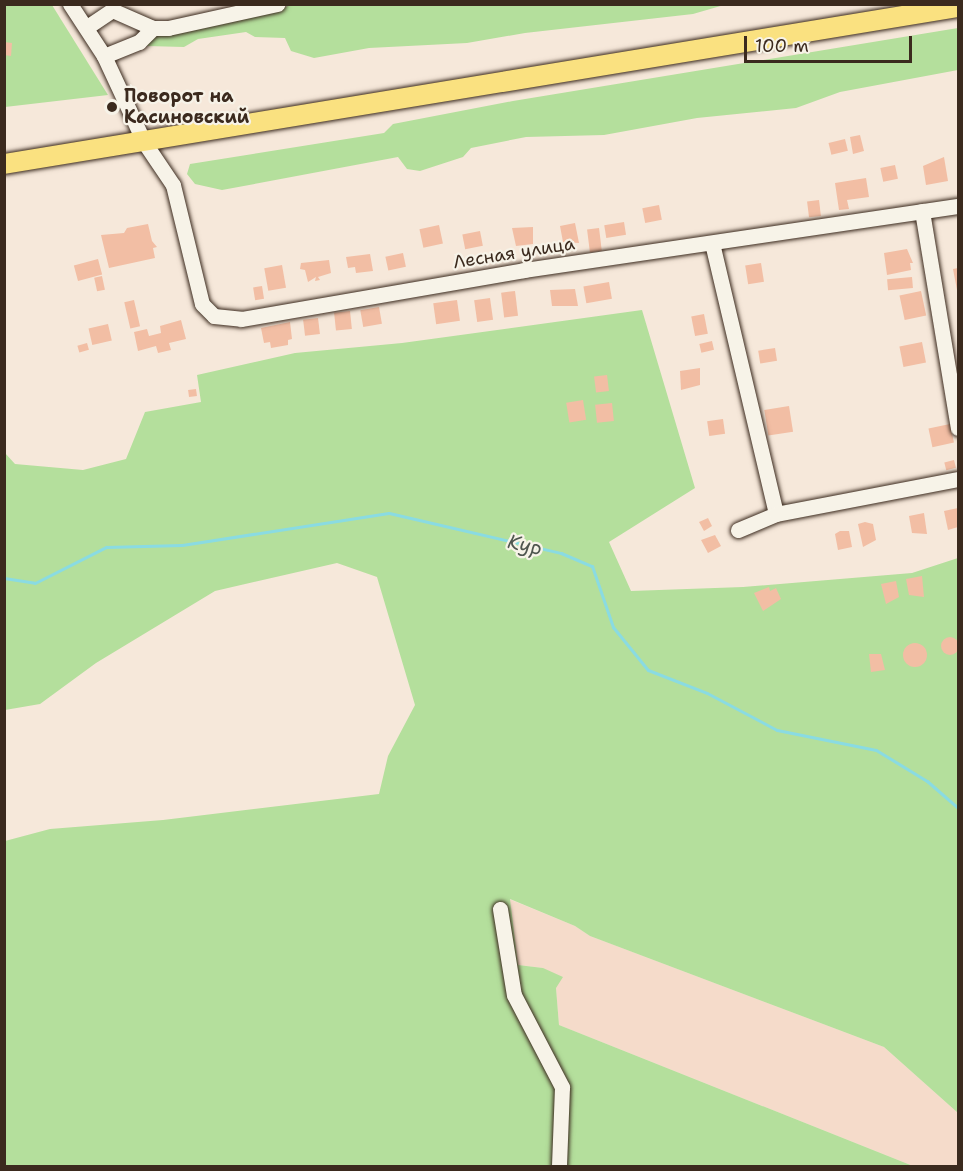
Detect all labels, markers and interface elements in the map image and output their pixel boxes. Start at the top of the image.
scale bar [747,24,915,62]
text: 100 m [755,34,809,58]
place label: Поворот на Касиновский [124,86,249,128]
marker: Поворот на Касиновский [105,100,119,114]
street label: Лесная улица [452,233,576,273]
water label: Кур [505,529,545,561]

